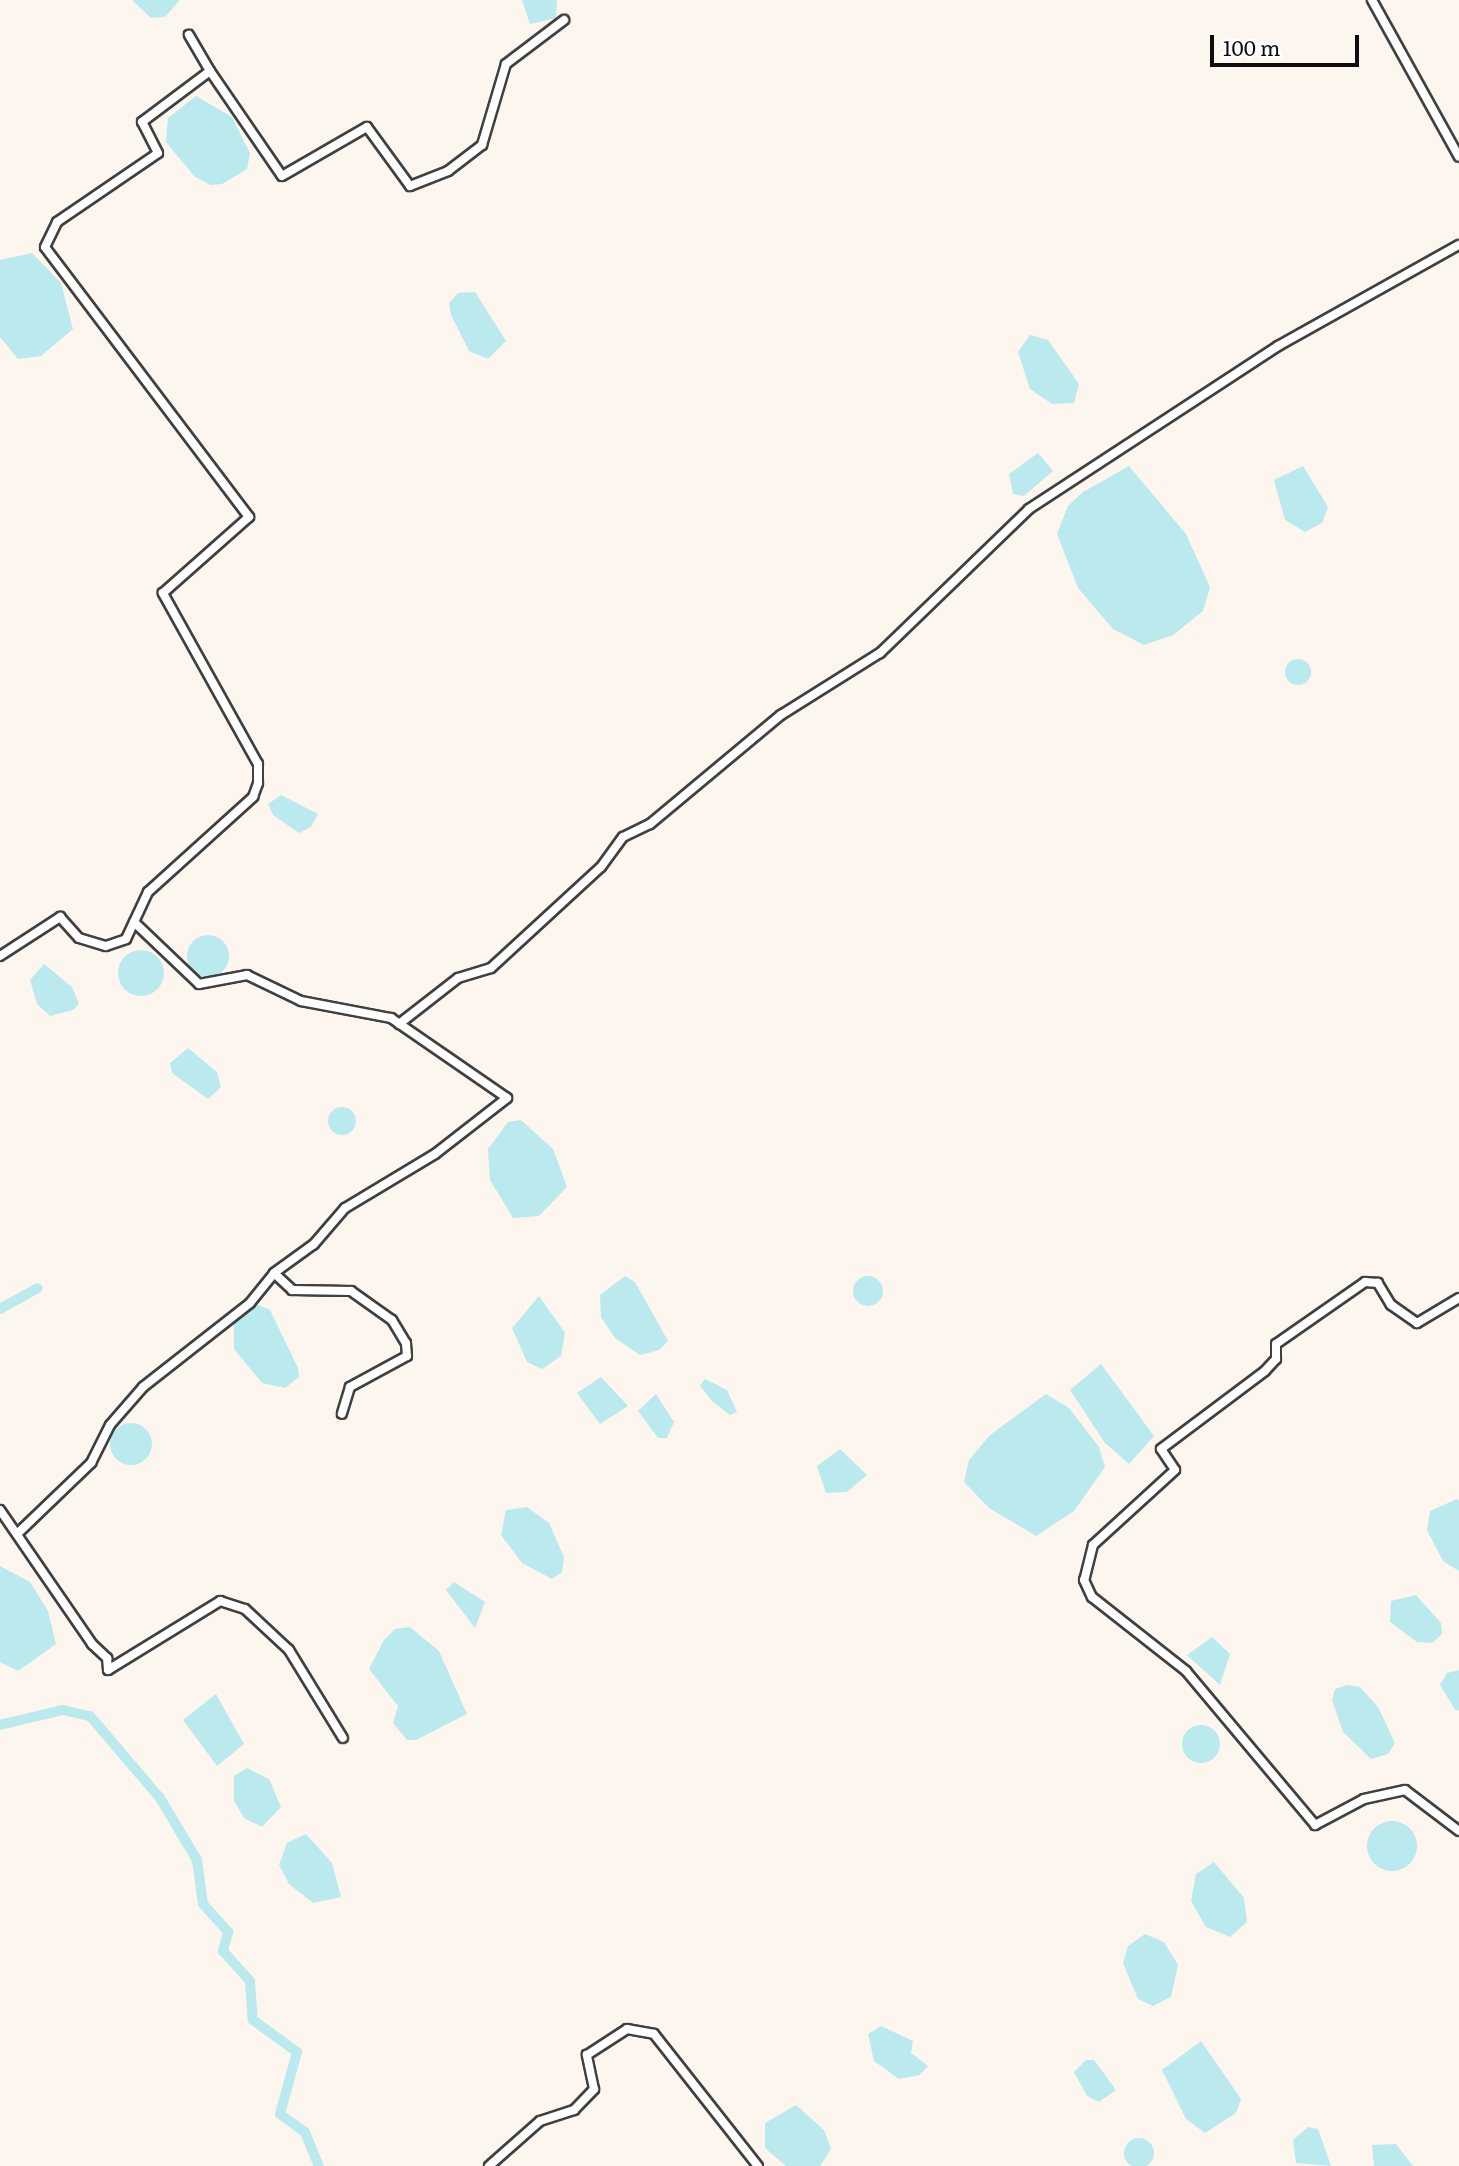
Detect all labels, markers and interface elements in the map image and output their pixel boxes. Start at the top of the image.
scale bar [1214,21,1363,65]
text: 100 m [1223,31,1280,62]

